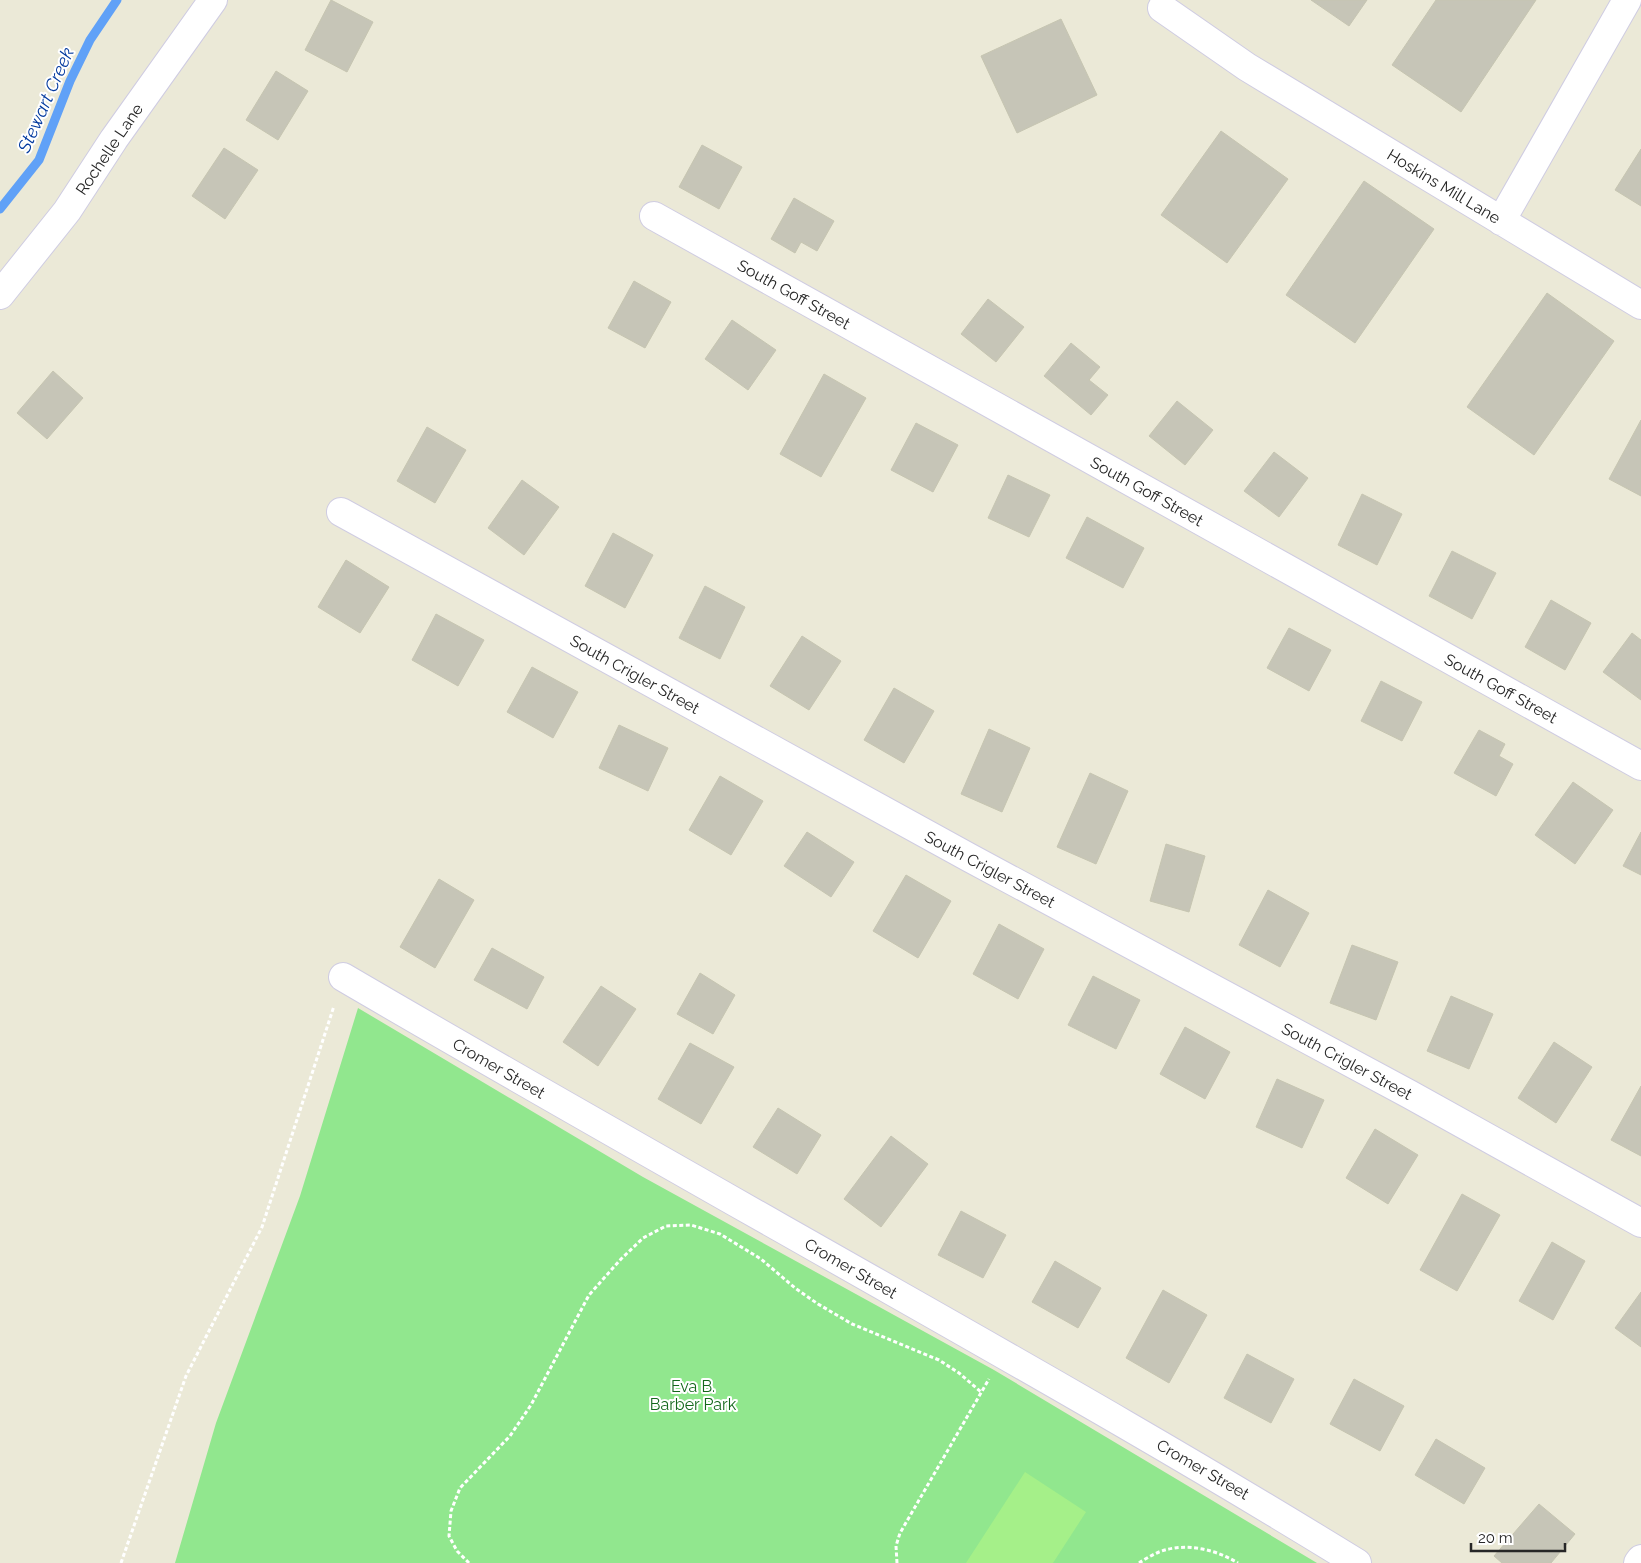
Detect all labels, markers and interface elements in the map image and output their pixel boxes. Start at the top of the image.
water label: Stewart Creek [13,44,78,156]
street label: Rochelle Lane [72,100,147,199]
street label: Hoskins Mill Lane [1384,145,1504,228]
street label: South Goff Street [734,256,854,334]
street label: South Goff Street [1087,453,1207,531]
street label: South Crigler Street [567,631,703,718]
street label: South Goff Street [1441,650,1561,728]
street label: South Crigler Street [921,827,1059,912]
street label: South Crigler Street [1278,1019,1416,1104]
street label: Cromer Street [449,1034,549,1103]
street label: Cromer Street [801,1234,901,1303]
park label: Eva B. Barber Park [650,1377,737,1414]
street label: Cromer Street [1153,1435,1253,1504]
scale bar [1471,1520,1565,1552]
text: 20 m [1478,1529,1513,1547]

